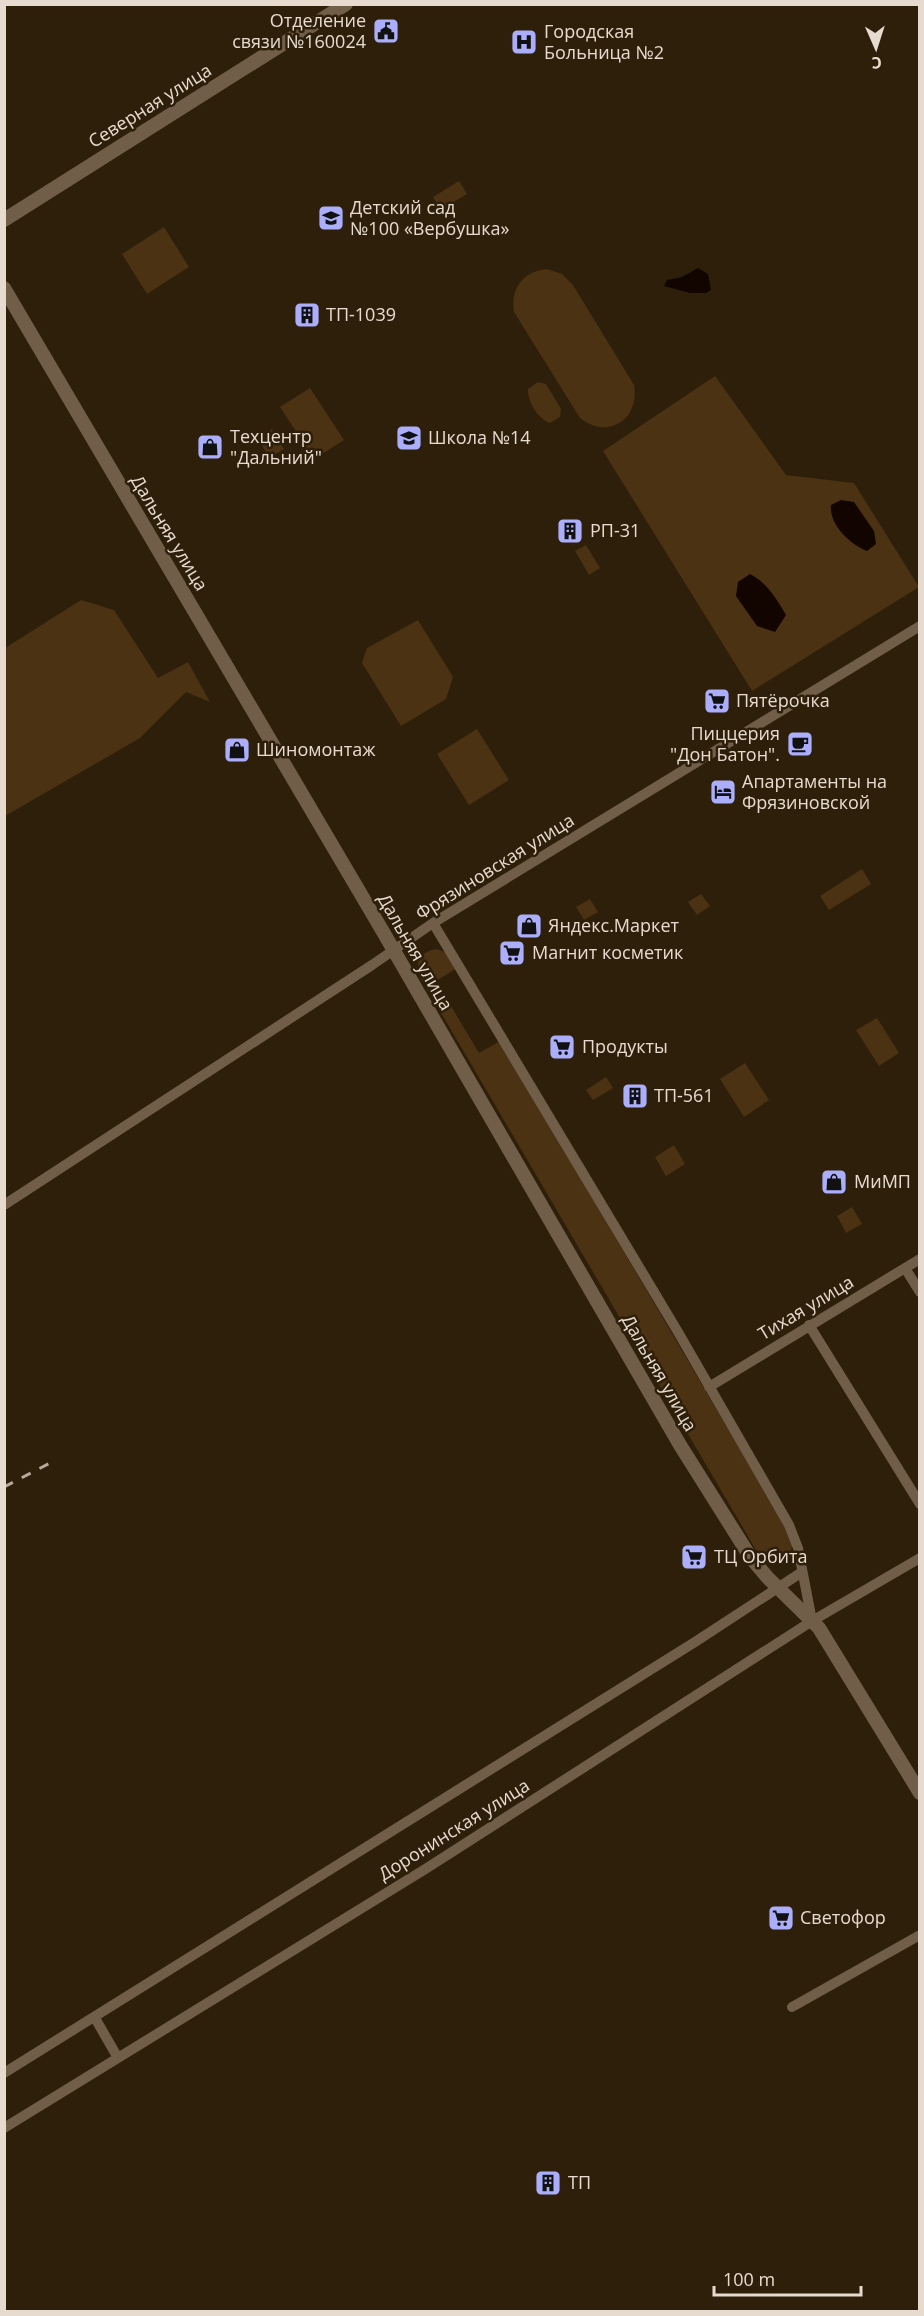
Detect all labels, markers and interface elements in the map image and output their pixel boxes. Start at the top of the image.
place label: Отделение связи №160024 [232,8,366,53]
public building icon: Отделение связи №160024 [371,16,401,46]
north arrow [846,18,906,78]
place label: Городская Больница №2 [544,19,664,64]
hospital icon: Городская Больница №2 [509,27,539,57]
text: С [871,52,882,74]
street label: Северная улица [83,58,216,153]
place label: Детский сад №100 «Вербушка» [350,195,510,240]
school or university icon: Детский сад №100 «Вербушка» [316,203,346,233]
building icon: ТП-1039 [292,300,322,330]
place label: ТП-1039 [326,302,396,326]
school or university icon: Школа №14 [394,423,424,453]
place label: Техцентр "Дальний" [230,424,322,469]
place label: Школа №14 [428,425,531,449]
shop icon: Техцентр "Дальний" [195,432,225,462]
street label: Дальняя улица [126,470,214,595]
building icon: РП-31 [555,516,585,546]
place label: РП-31 [590,518,640,542]
supermarket icon: Пятёрочка [702,686,732,716]
place label: Пятёрочка [736,688,830,712]
place label: Пиццерия "Дон Батон". [670,721,780,766]
cafe icon: Пиццерия "Дон Батон". [785,729,815,759]
shop icon: Шиномонтаж [222,735,252,765]
place label: Шиномонтаж [256,737,376,761]
place label: Апартаменты на Фрязиновской [742,769,887,814]
hotel icon: Апартаменты на Фрязиновской [708,777,738,807]
street label: Фрязиновская улица [411,808,578,925]
street label: Дальняя улица [373,889,459,1014]
shop icon: Яндекс.Маркет [514,911,544,941]
place label: Яндекс.Маркет [548,913,679,937]
supermarket icon: Магнит косметик [497,938,527,968]
place label: Магнит косметик [532,940,684,964]
supermarket icon: Продукты [547,1032,577,1062]
place label: Продукты [582,1034,668,1058]
building icon: ТП-561 [620,1081,650,1111]
place label: ТП-561 [654,1083,714,1107]
shop icon: МиМП [819,1167,849,1197]
place label: МиМП [854,1169,911,1193]
street label: Тихая улица [753,1269,858,1345]
street label: Дальняя улица [617,1310,703,1435]
supermarket icon: ТЦ Орбита [679,1542,709,1572]
place label: ТЦ Орбита [714,1544,808,1568]
street label: Доронинская улица [373,1773,534,1885]
supermarket icon: Светофор [766,1903,796,1933]
place label: Светофор [800,1905,886,1929]
building icon: ТП [533,2168,563,2198]
place label: ТП [568,2170,591,2194]
scale bar [714,2259,861,2297]
text: 100 m [723,2267,775,2291]

